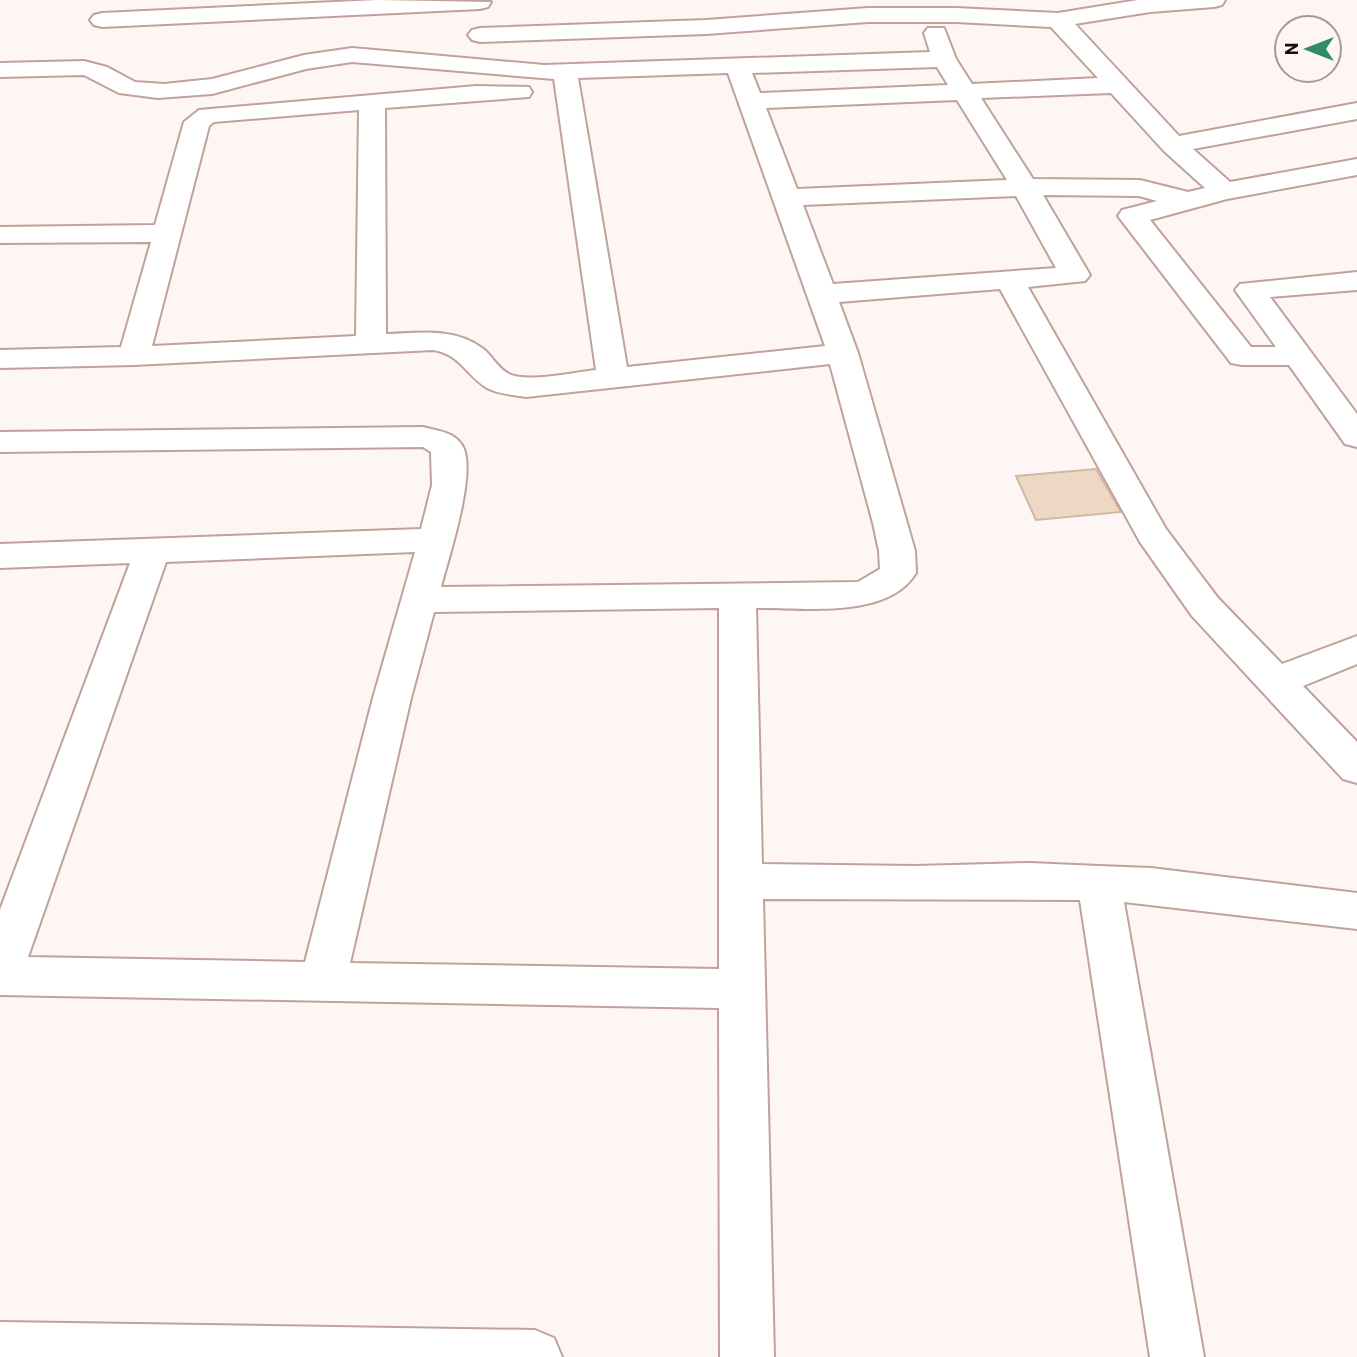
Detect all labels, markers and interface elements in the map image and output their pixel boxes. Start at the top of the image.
north arrow [1273,14,1343,84]
text: N [1279,43,1302,55]

